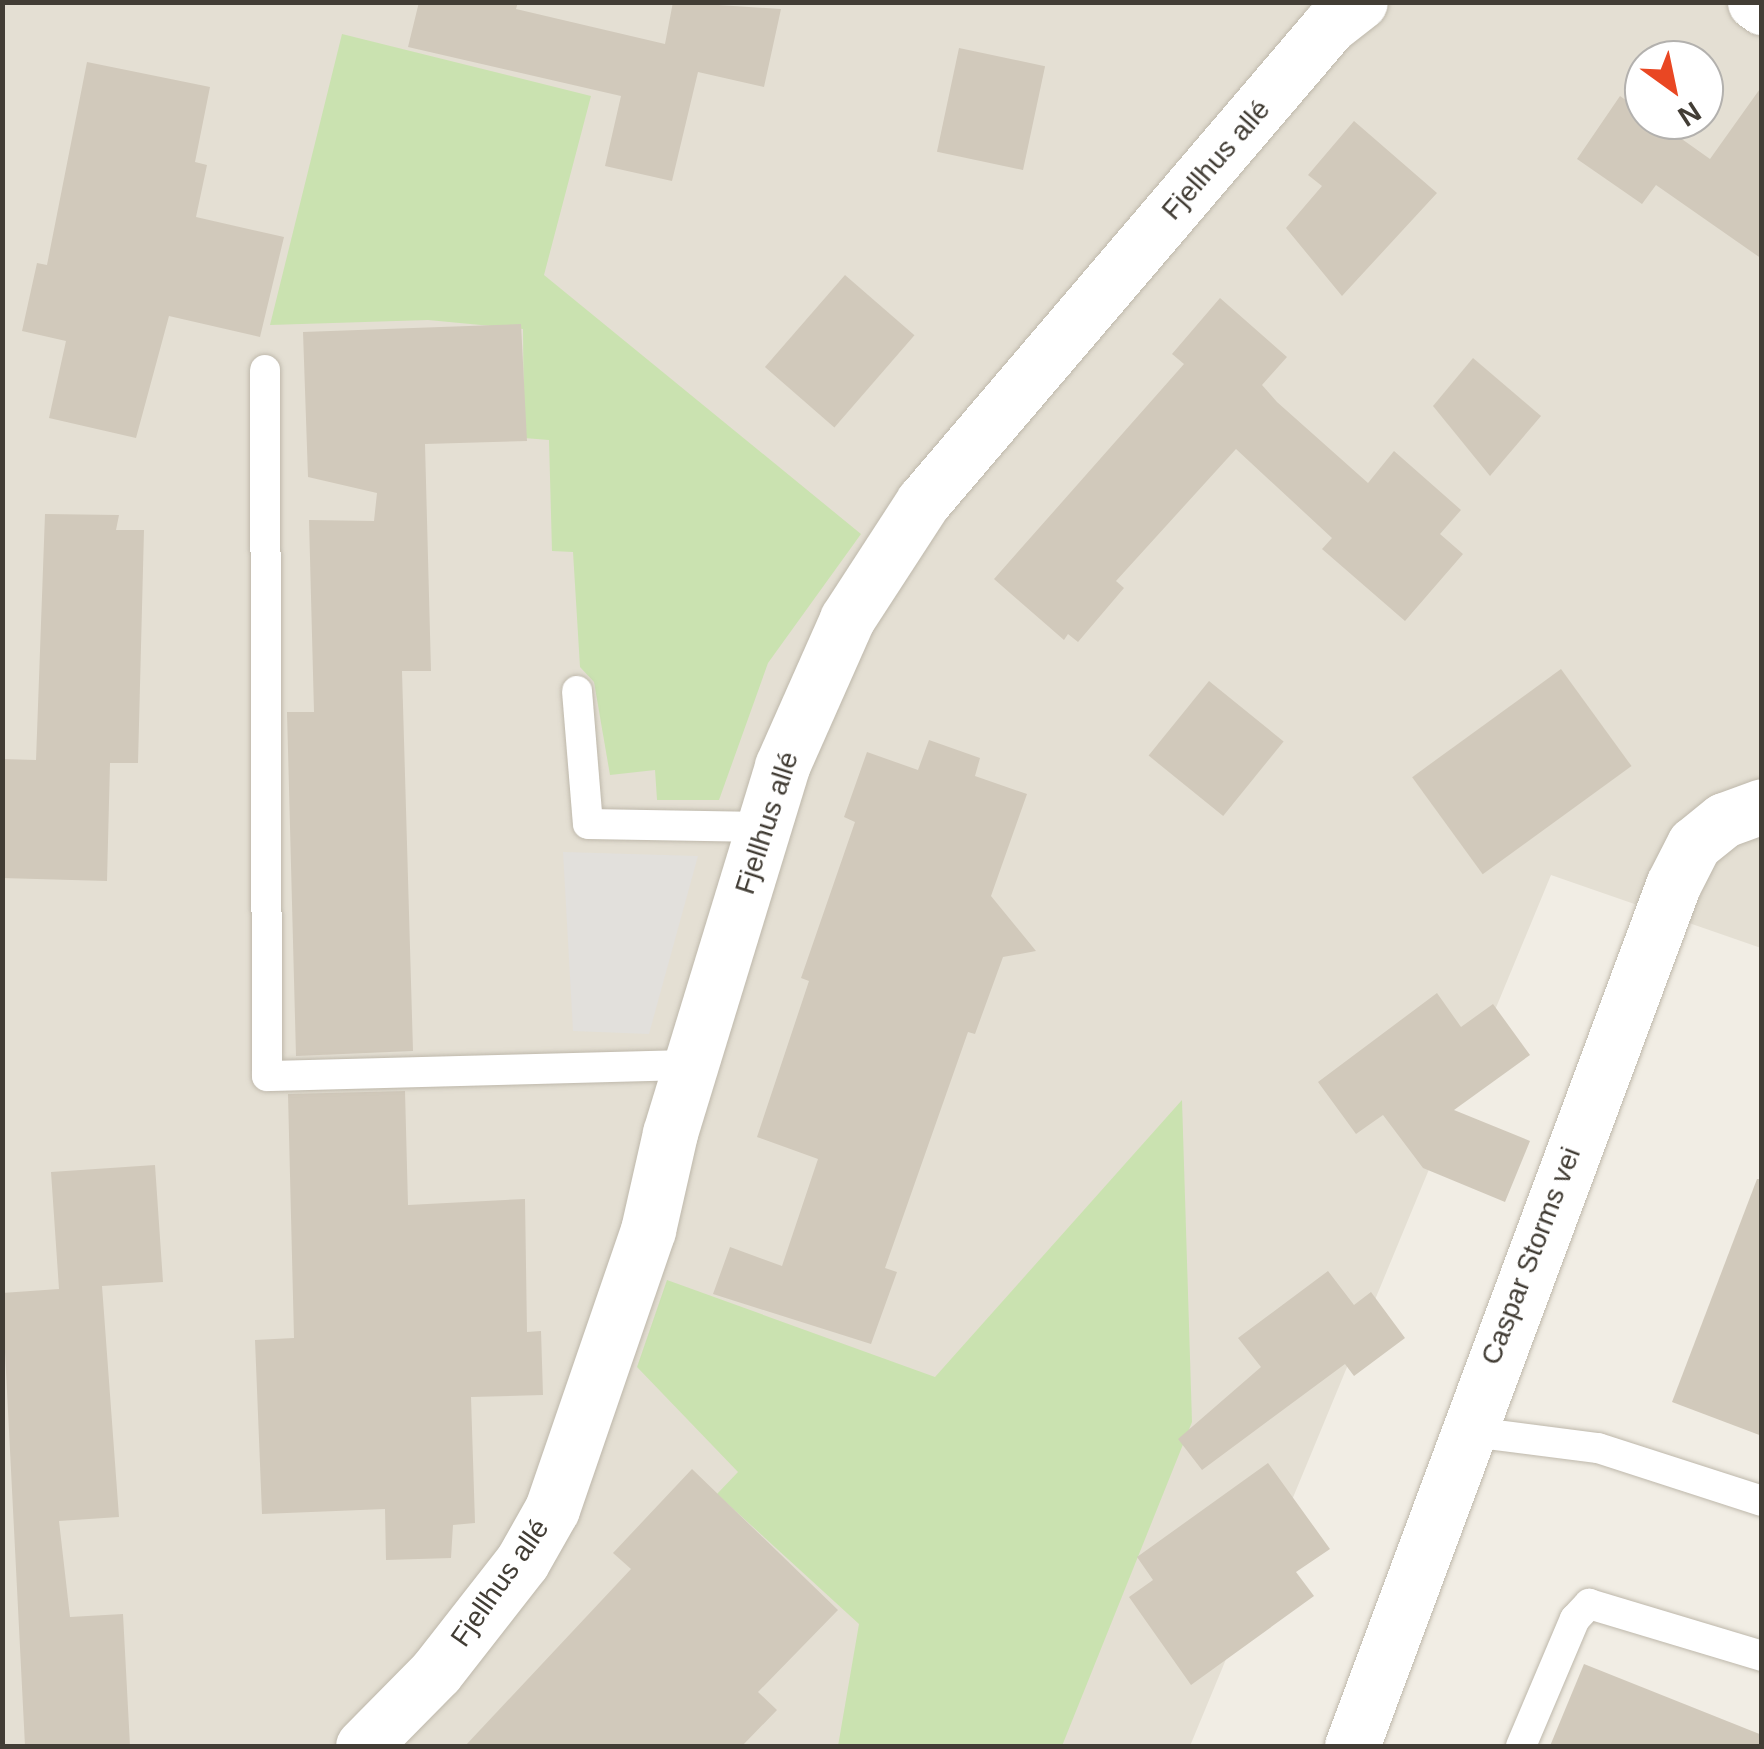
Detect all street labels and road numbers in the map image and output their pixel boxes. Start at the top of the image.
street label: Fjellhus allé [1155,93,1277,227]
street label: Fjellhus allé [728,748,806,898]
street label: Caspar Storms vei [1474,1142,1588,1370]
street label: Fjellhus allé [444,1513,556,1653]

